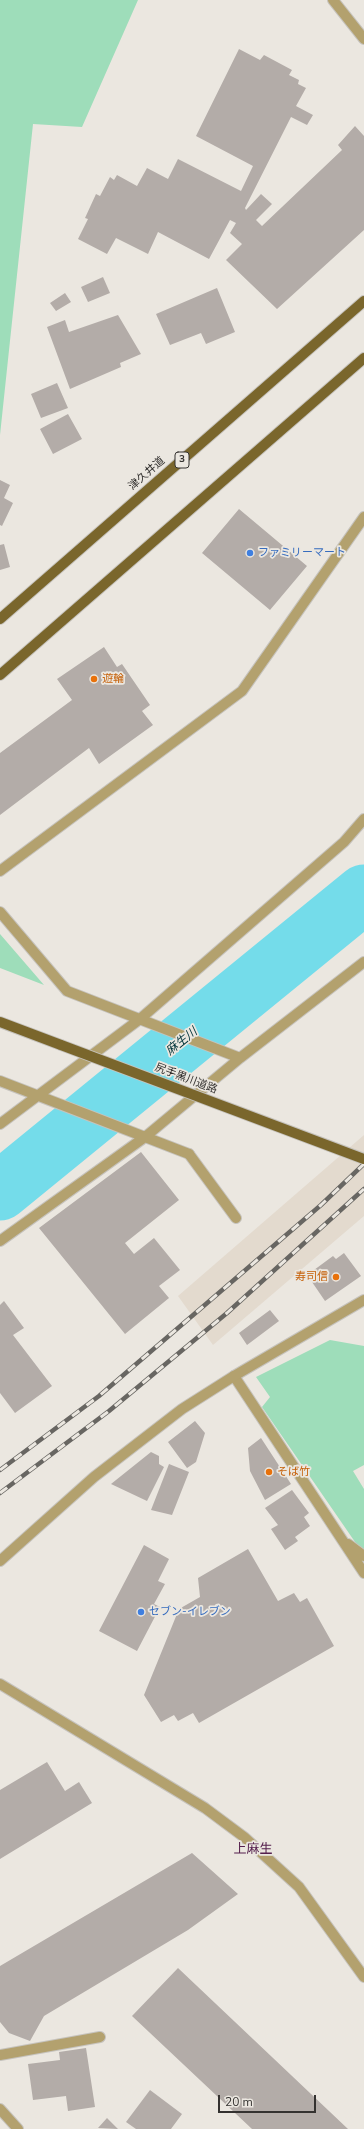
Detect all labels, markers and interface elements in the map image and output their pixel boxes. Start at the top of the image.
road number: 3 [175,452,189,468]
street label: 津久井道 [126,455,168,493]
place label: ファミリーマート [258,546,346,560]
marker: ファミリーマート [245,548,255,558]
place label: 遊輪 [102,672,124,686]
marker: 遊輪 [89,674,99,684]
water label: 麻生川 [163,1025,201,1059]
street label: 尻手黒川道路 [153,1061,219,1097]
place label: 寿司信 [295,1270,328,1284]
marker: 寿司信 [331,1272,341,1282]
place label: そば竹 [277,1465,310,1479]
marker: そば竹 [264,1467,274,1477]
place label: セブン-イレブン [149,1605,231,1619]
marker: セブン-イレブン [136,1607,146,1617]
district label: 上麻生 [234,1842,272,1858]
scale bar [220,2087,318,2113]
text: 20 m [225,2094,253,2110]

